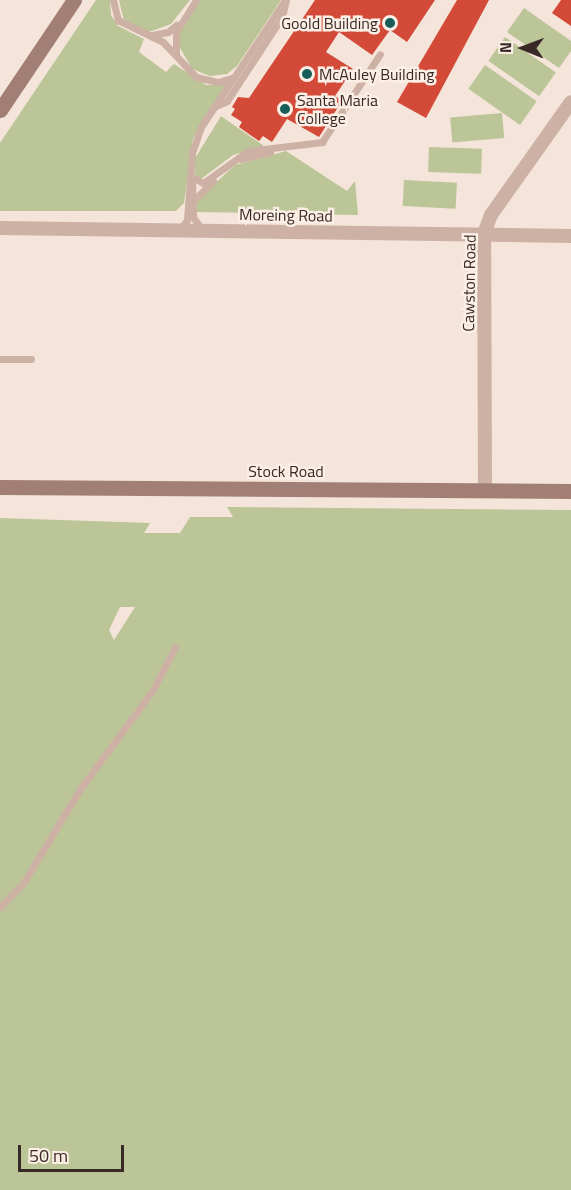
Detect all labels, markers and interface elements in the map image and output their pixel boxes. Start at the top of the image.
place label: Goold Building [281,13,378,33]
marker: Goold Building [383,16,397,30]
north arrow [493,18,553,78]
text: N [493,42,517,53]
place label: McAuley Building [319,64,435,84]
marker: McAuley Building [300,67,314,81]
place label: Santa Maria College [297,90,378,128]
marker: Santa Maria College [278,102,292,116]
street label: Moreing Road [239,205,333,225]
street label: Cawston Road [459,234,479,332]
street label: Stock Road [248,461,324,481]
scale bar [21,1133,128,1171]
text: 50 m [29,1142,68,1169]

